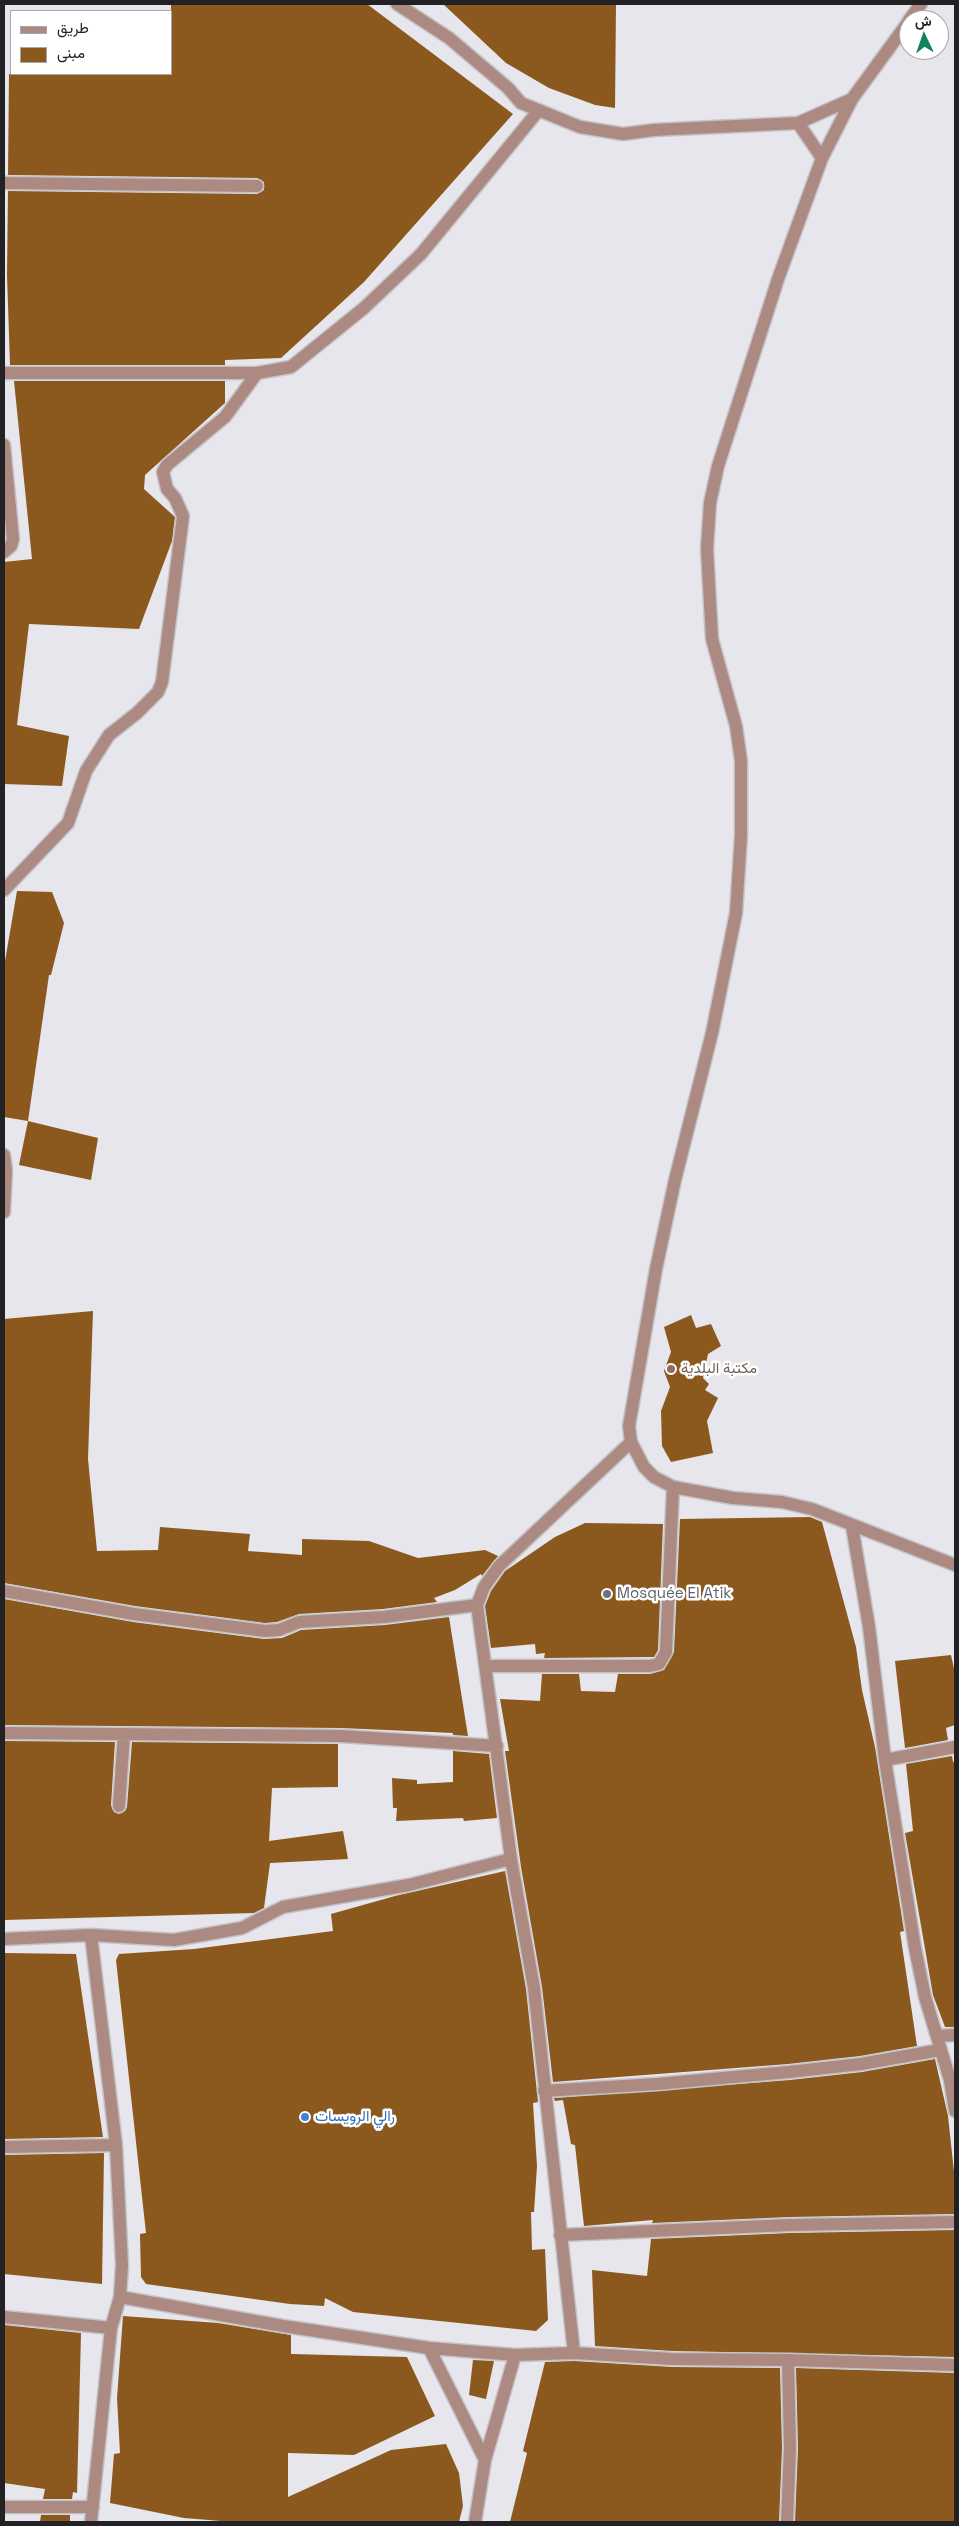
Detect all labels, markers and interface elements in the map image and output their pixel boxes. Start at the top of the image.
legend [10,10,172,75]
north arrow [899,10,949,60]
text: ش [914,12,932,30]
text: طريق [57,18,89,37]
text: مبنى [57,43,85,62]
place label: مكتبة البلدية [681,1360,757,1378]
marker: مكتبة البلدية [665,1363,677,1375]
place label: Mosquée El Atik [617,1585,731,1603]
marker: Mosquée El Atik [601,1588,613,1600]
place label: رالي الرويسات [315,2108,395,2126]
marker: رالي الرويسات [299,2111,311,2123]

